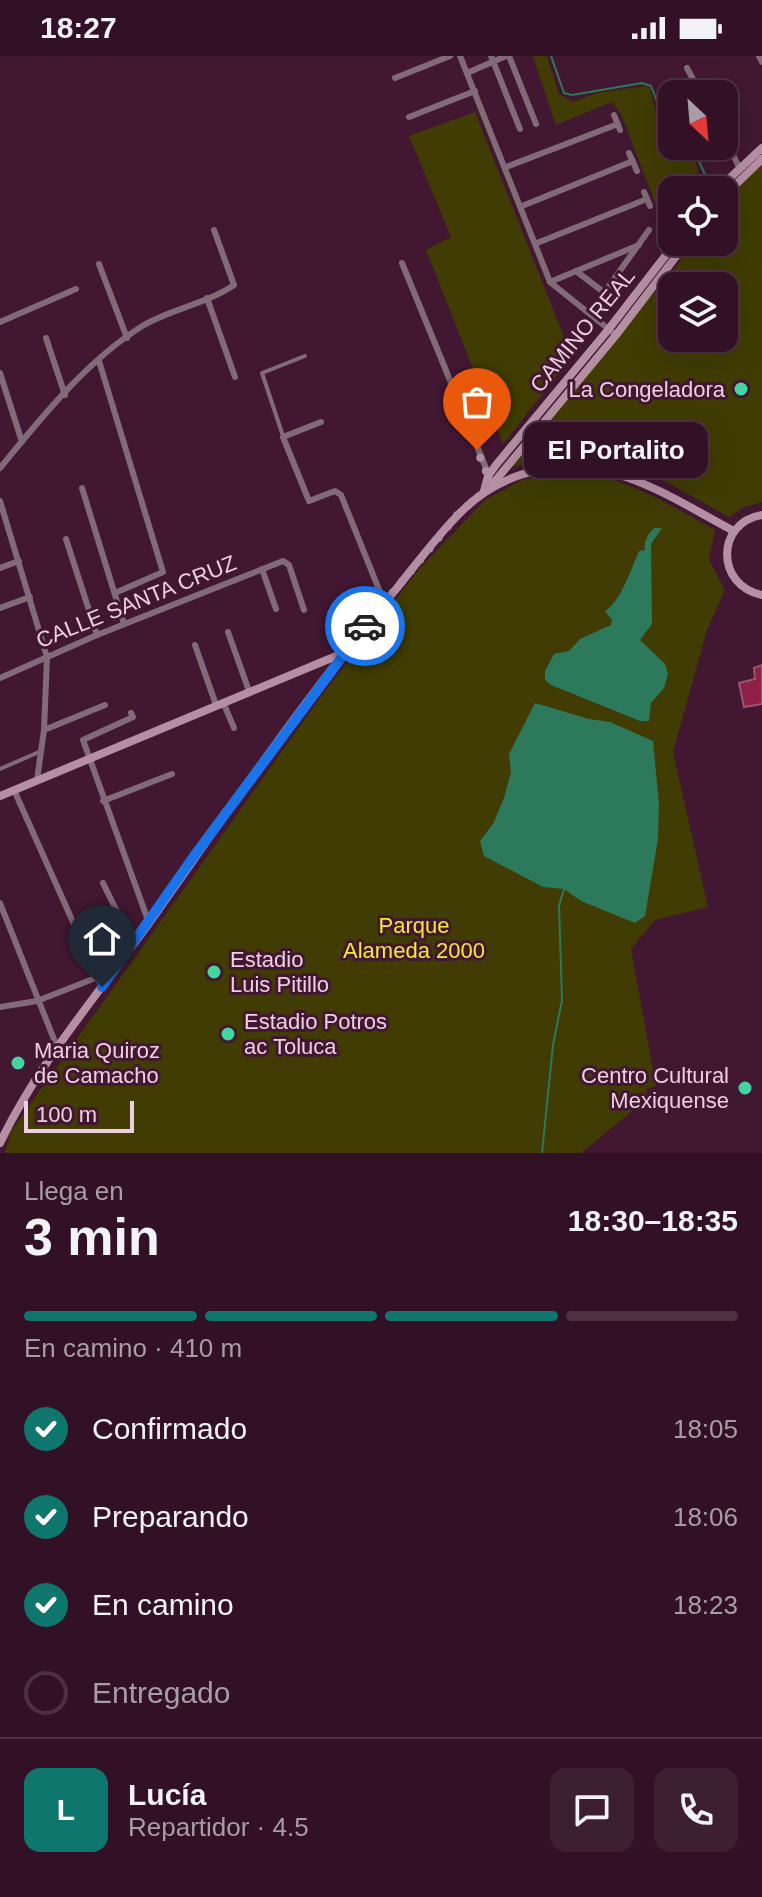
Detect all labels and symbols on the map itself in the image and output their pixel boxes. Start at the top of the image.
north arrow [658,80,738,160]
street label: CAMINO REAL [525,264,640,397]
pin [443,368,511,450]
place label: La Congeladora [568,377,726,402]
marker: La Congeladora [732,380,750,398]
callout: El Portalito [525,422,709,478]
street label: CALLE SANTA CRUZ [33,550,240,653]
courier [325,586,405,666]
pin [68,905,136,987]
park label: Parque Alameda 2000 [343,913,485,963]
place label: Estadio Luis Pitillo [230,947,329,997]
marker: Estadio Luis Pitillo [205,963,223,981]
place label: Estadio Potros ac Toluca [244,1009,387,1059]
marker: Estadio Potros ac Toluca [219,1025,237,1043]
place label: Maria Quiroz de Camacho [34,1038,160,1088]
marker: Maria Quiroz de Camacho [9,1054,27,1072]
place label: Centro Cultural Mexiquense [581,1063,729,1113]
marker: Centro Cultural Mexiquense [736,1079,754,1097]
scale bar [24,1097,134,1133]

